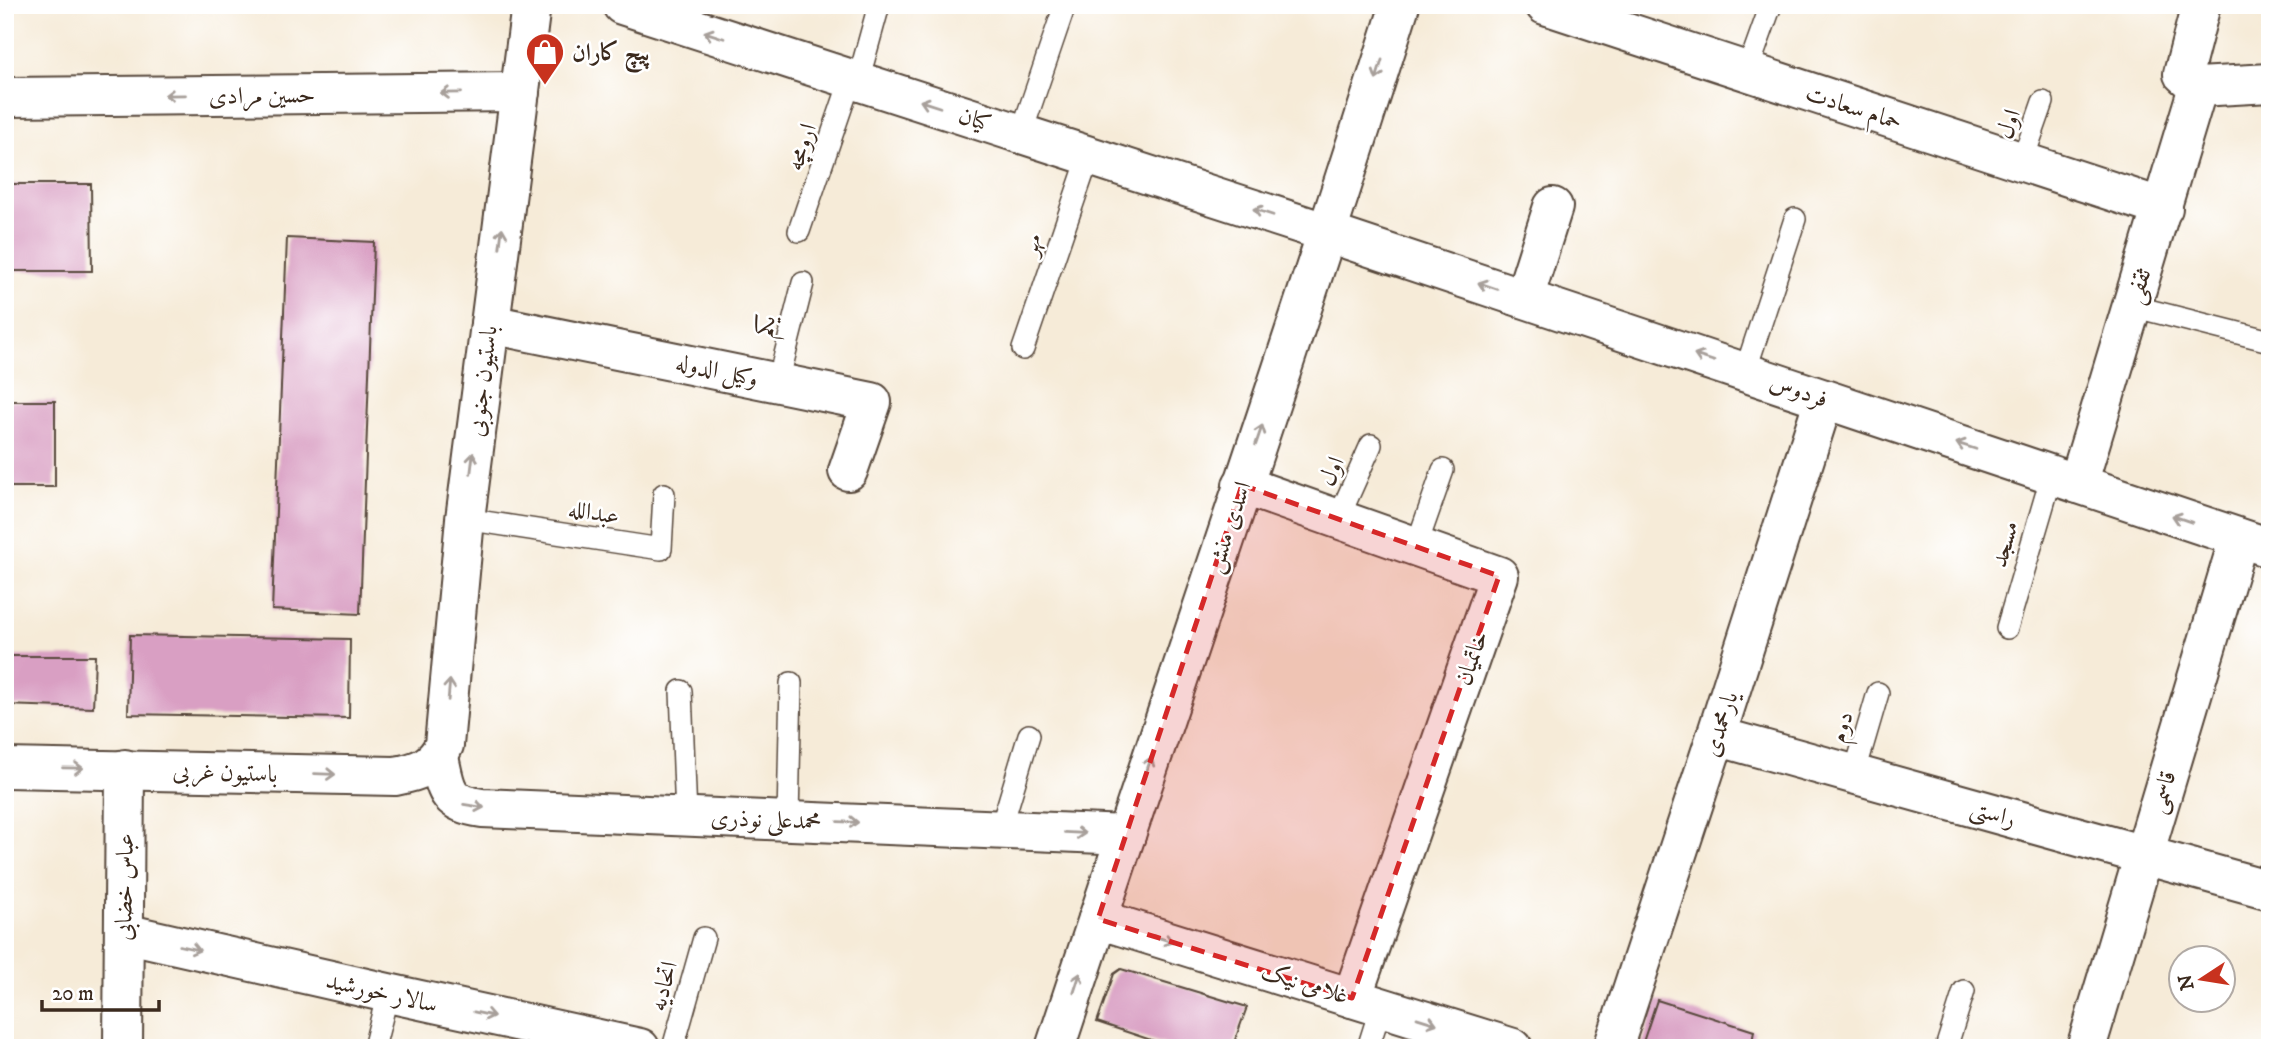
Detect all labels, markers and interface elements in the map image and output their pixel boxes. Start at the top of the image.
one-way arrow [703,28,725,40]
shop icon: پیچ کاران [524,31,566,86]
place label: پیچ کاران [572,38,651,74]
one-way arrow [1372,59,1385,81]
street label: حمام سعادت [1800,78,1906,142]
street label: حسین مرادی [208,80,316,113]
one-way arrow [440,86,463,100]
one-way arrow [164,89,187,102]
one-way arrow [920,97,942,110]
street label: کیان [954,101,995,139]
street label: اول [1990,105,2028,143]
street label: ارومچه [780,120,824,175]
one-way arrow [1253,205,1275,217]
one-way arrow [494,227,507,250]
street label: مهر [1013,230,1050,262]
street label: ثقفی [2119,265,2160,308]
one-way arrow [1478,279,1500,292]
street label: یکم [749,311,789,342]
street label: باستیون جنوبی [461,324,506,439]
street label: وکیل الدوله [673,348,761,395]
one-way arrow [1693,351,1715,364]
street label: فردوس [1766,367,1832,415]
one-way arrow [1253,424,1266,446]
one-way arrow [1956,439,1978,451]
street label: اول [1312,452,1352,491]
one-way arrow [465,453,478,475]
street label: اسدی منش [1199,478,1259,577]
street label: عبدالله [566,494,622,532]
one-way arrow [2171,511,2193,524]
street label: مسجد [1984,518,2026,571]
street label: خاتمیان [1449,627,1495,690]
one-way arrow [443,679,456,702]
street label: یارمحمدی [1696,687,1746,761]
street label: دوم [1823,708,1865,748]
street label: باستیون غربی [172,756,278,791]
one-way arrow [1143,756,1156,778]
one-way arrow [62,762,85,775]
street label: قاسمی [2142,767,2185,818]
one-way arrow [314,768,337,781]
street label: راستی [1966,793,2019,836]
one-way arrow [462,800,485,813]
street label: محمدعلی نوذری [710,803,822,838]
one-way arrow [836,815,859,828]
one-way arrow [1064,826,1087,839]
street label: عباس خضابی [109,833,142,941]
one-way arrow [1152,934,1174,947]
one-way arrow [178,942,201,956]
north arrow [2166,944,2236,1014]
street label: غلامی نیک [1257,957,1352,1011]
street label: اتحادیه [643,958,685,1015]
street label: سالار خورشید [323,966,441,1020]
scale bar [42,969,159,1013]
one-way arrow [1071,972,1084,994]
text: N [2174,972,2200,992]
text: 20 m [52,981,94,1007]
one-way arrow [472,1008,495,1022]
one-way arrow [1416,1015,1438,1028]

